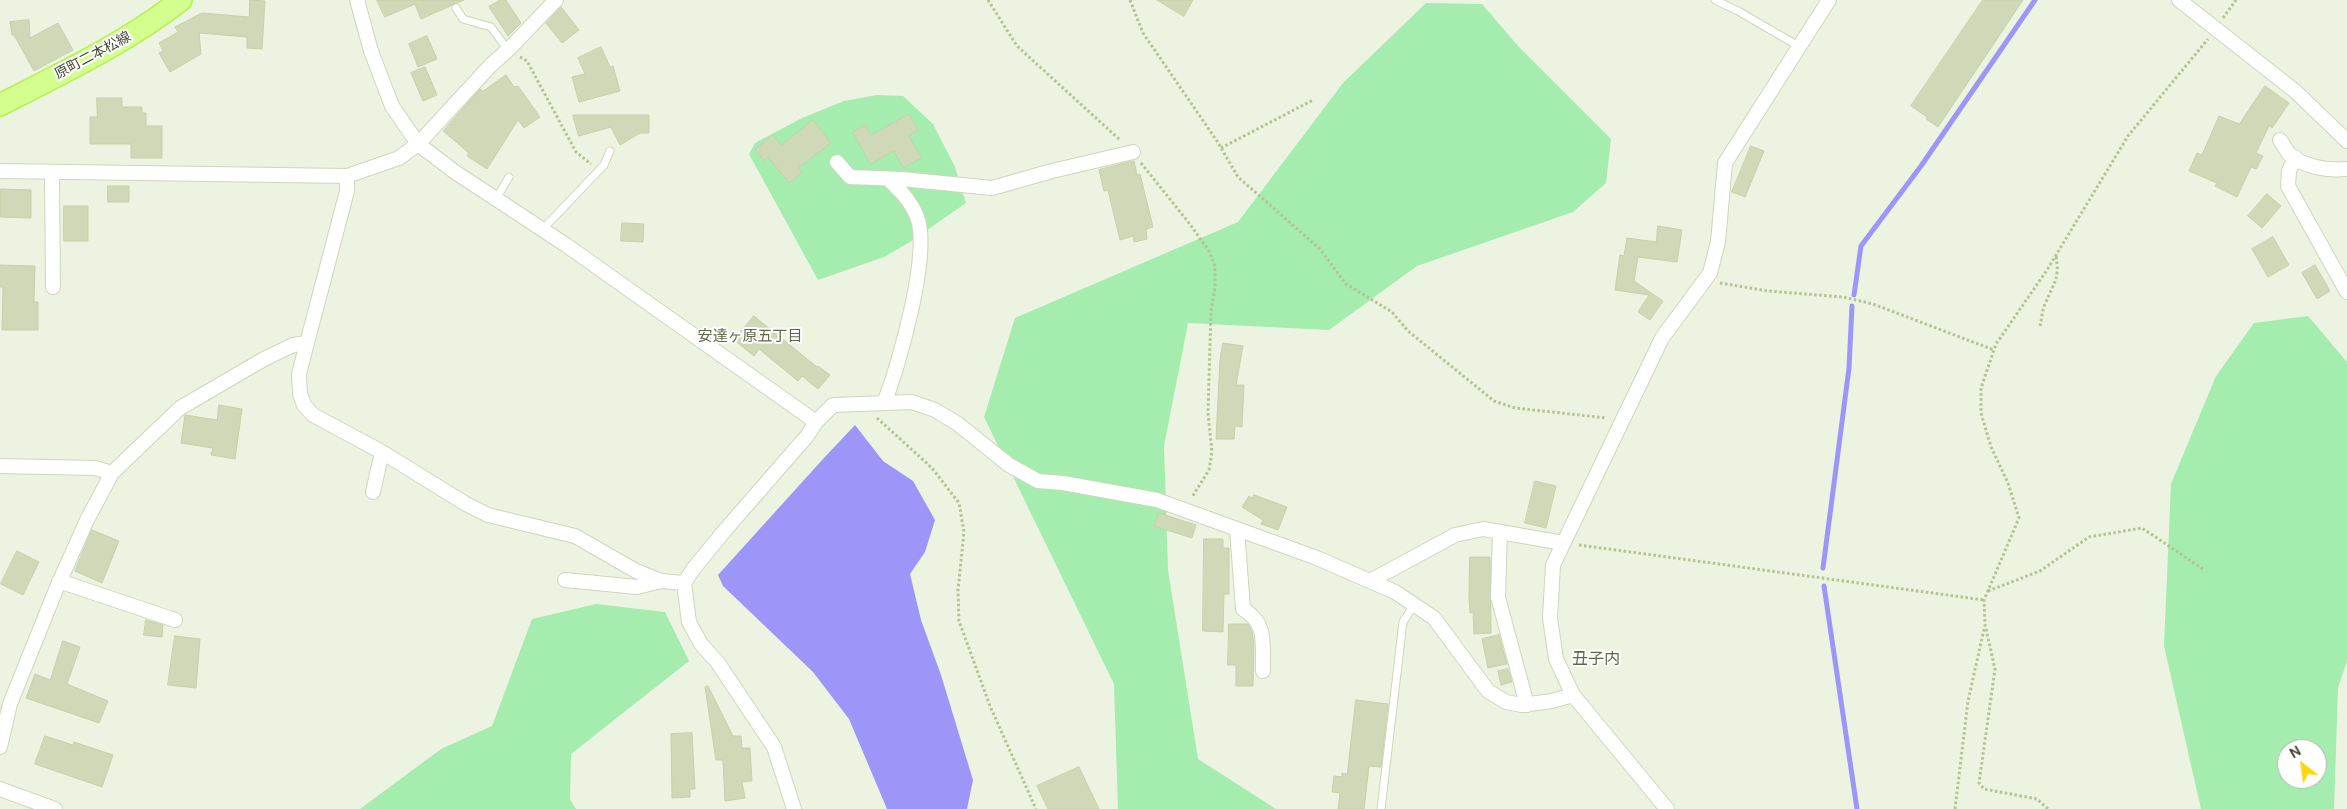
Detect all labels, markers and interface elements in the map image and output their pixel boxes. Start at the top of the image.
street label: 原町二本松線 [52,29,134,83]
district label: 安達ヶ原五丁目 [698,328,802,346]
district label: 丑子内 [1572,650,1620,670]
north arrow [2277,739,2327,789]
text: N [2286,742,2304,762]

